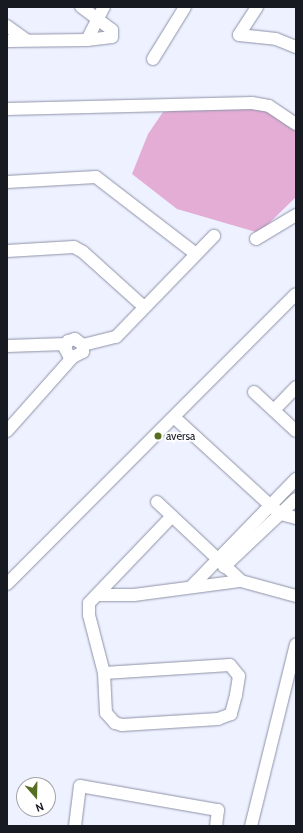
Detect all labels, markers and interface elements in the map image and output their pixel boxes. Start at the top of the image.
place label: aversa [166,429,195,443]
marker: aversa [153,431,163,441]
north arrow [16,777,56,817]
text: N [34,799,46,815]

